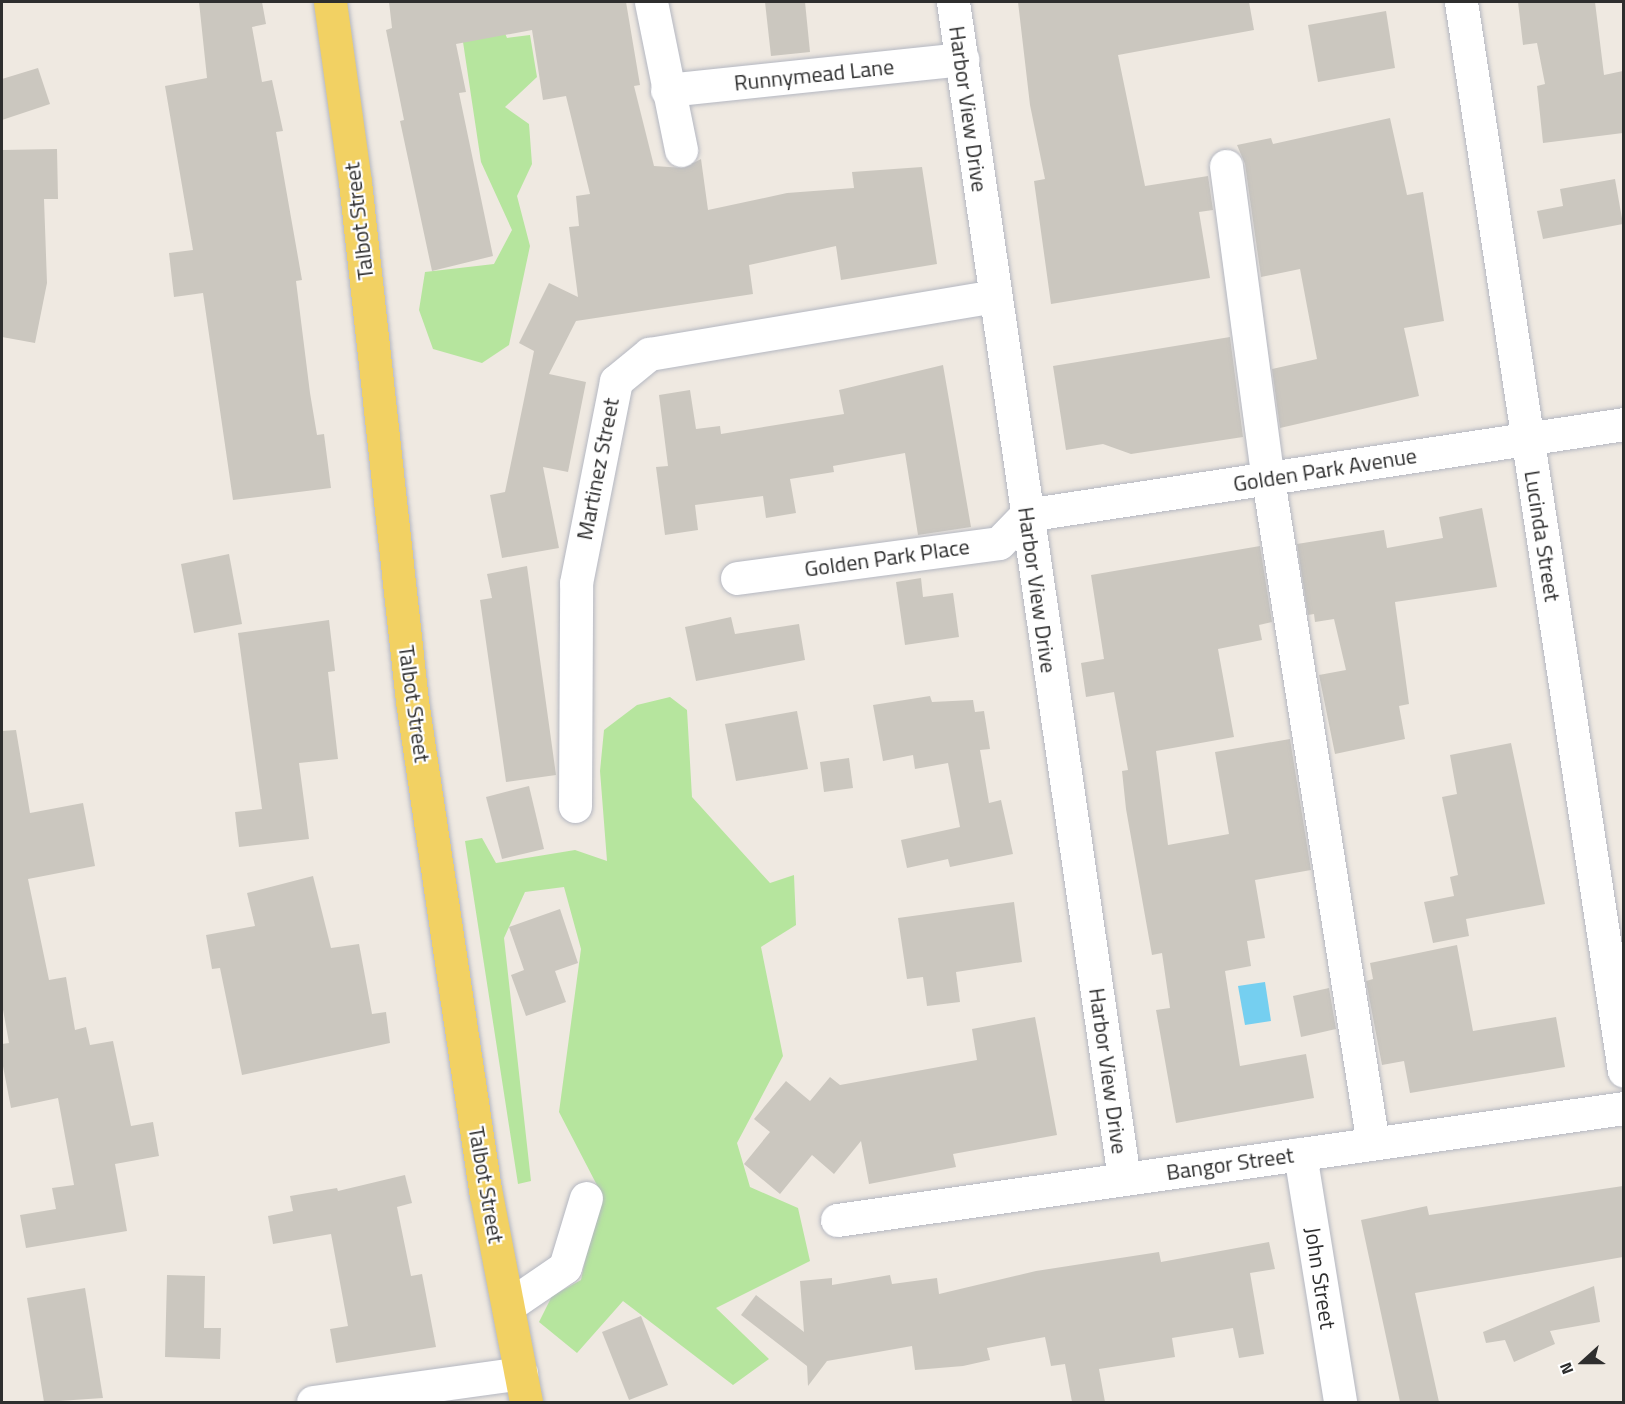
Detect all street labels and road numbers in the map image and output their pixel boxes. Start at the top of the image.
street label: Harbor View Drive [943,24,993,194]
street label: Runnymead Lane [733,53,895,97]
street label: Talbot Street [339,161,379,281]
street label: Martinez Street [571,396,625,542]
street label: Golden Park Avenue [1231,442,1419,498]
street label: Lucinda Street [1519,468,1565,604]
street label: Harbor View Drive [1012,505,1062,675]
street label: Golden Park Place [803,533,971,583]
street label: Talbot Street [393,644,435,764]
street label: Harbor View Drive [1083,986,1133,1156]
street label: Talbot Street [463,1125,509,1245]
street label: Bangor Street [1165,1142,1295,1186]
street label: John Street [1299,1225,1341,1331]

